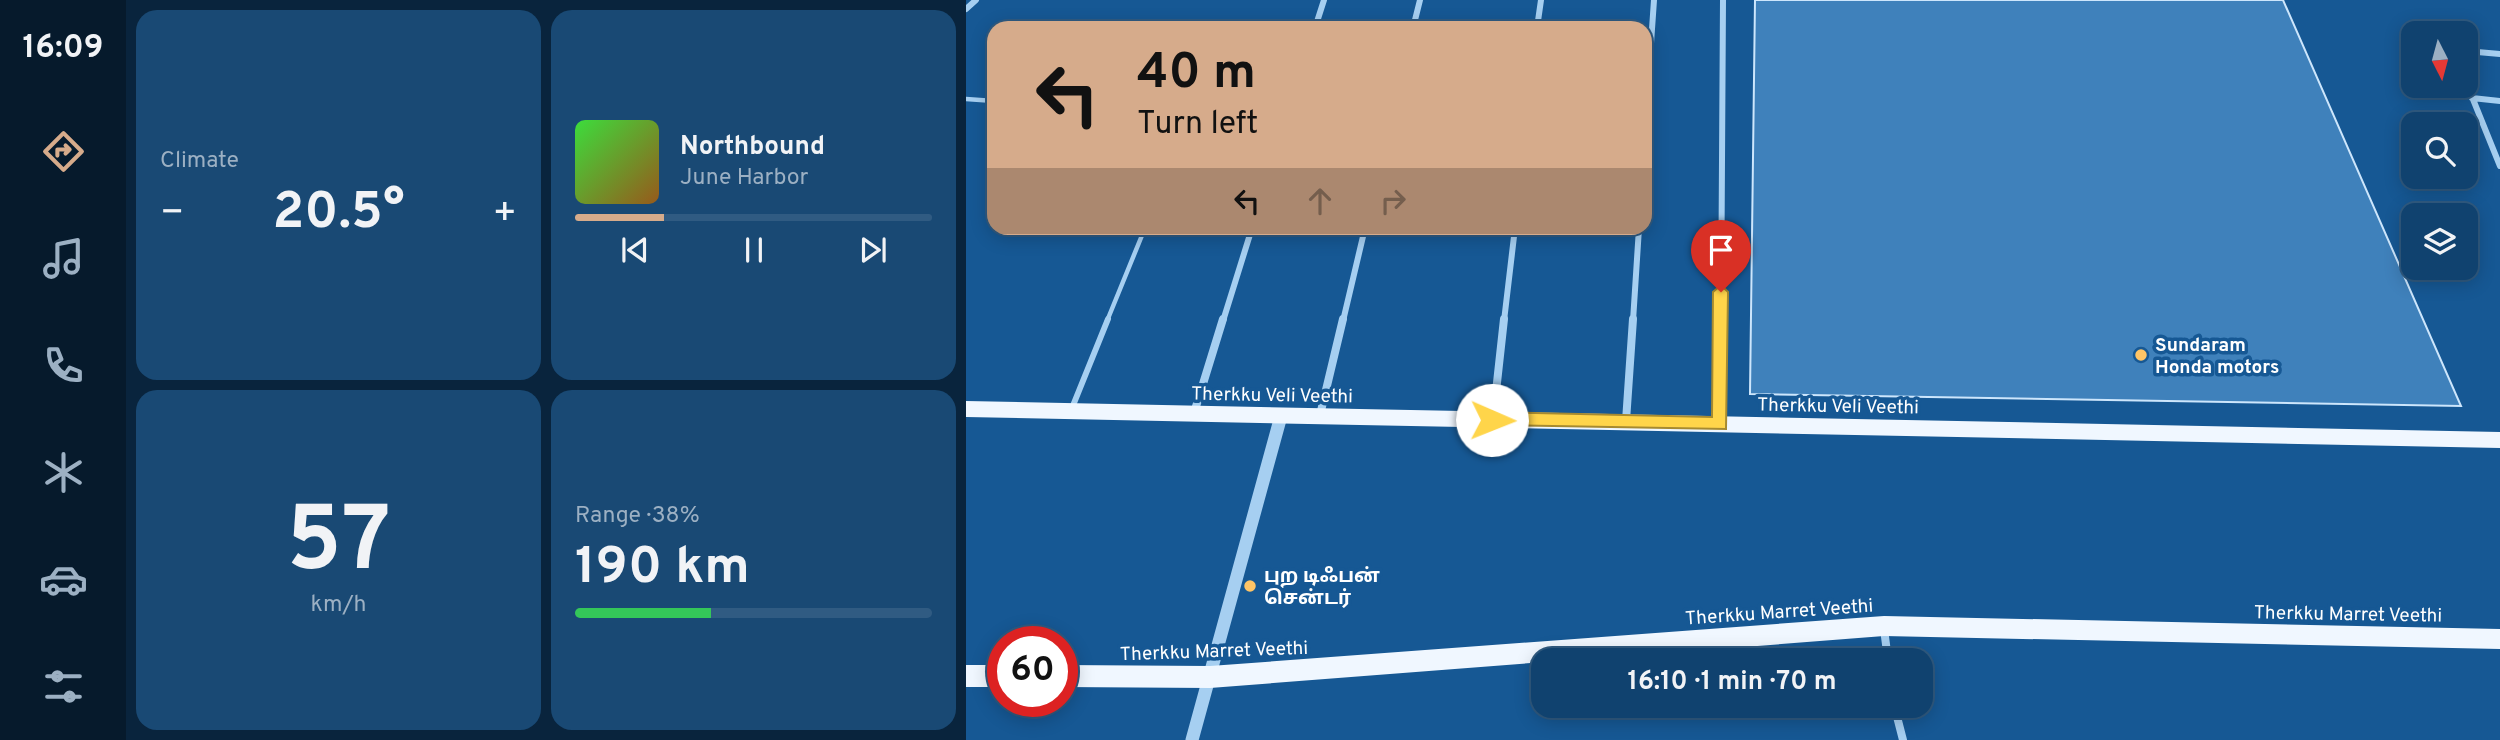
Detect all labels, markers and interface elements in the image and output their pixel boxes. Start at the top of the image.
north arrow [2401,21,2478,98]
map controls [2401,21,2478,280]
text: 16:09 [23,29,103,69]
text: 40 m [1137,44,1256,106]
icon: left [1022,49,1113,140]
text: Turn left [1137,105,1258,145]
button: search [2401,112,2478,189]
icon: directions [39,127,88,176]
text: Northbound [680,131,825,164]
text: Climate [160,147,239,176]
text: June Harbor [680,164,808,193]
text: 20.5° [272,181,405,247]
icon: left [1228,182,1266,220]
icon: ahead [1301,182,1339,220]
icon: right [1374,182,1412,220]
text: − [160,190,185,239]
text: + [492,190,517,239]
button: layers [2401,203,2478,280]
pin [1691,220,1751,292]
icon: previous [616,231,654,269]
icon: pause [735,231,773,269]
icon: next [854,231,892,269]
icon: arrive [1702,231,1740,269]
icon: music [39,234,88,283]
place label: Sundaram Honda motors [2155,334,2279,380]
icon: phone [39,341,88,390]
marker: Sundaram Honda motors [2133,347,2149,363]
street label: Therkku Veli Veethi [1191,383,1353,409]
position arrow [1455,383,1529,457]
street label: Therkku Veli Veethi [1757,394,1919,420]
icon: climate [39,448,88,497]
text: 57 [286,488,391,603]
text: Range · 38% [575,502,700,531]
text: 190 km [575,536,750,602]
icon: car [39,555,88,604]
place label: புற டிஃபன் சென்டர் [1264,565,1380,611]
marker: புற டிஃபன் சென்டர் [1242,578,1258,594]
text: km/h [311,591,366,620]
street label: Therkku Marret Veethi [1684,594,1874,632]
street label: Therkku Marret Veethi [2254,601,2442,629]
speed limit sign: 60 [987,626,1078,717]
street label: Therkku Marret Veethi [1120,637,1309,667]
icon: filters [39,662,88,711]
text: 16:10 · 1 min · 70 m [1627,666,1837,699]

